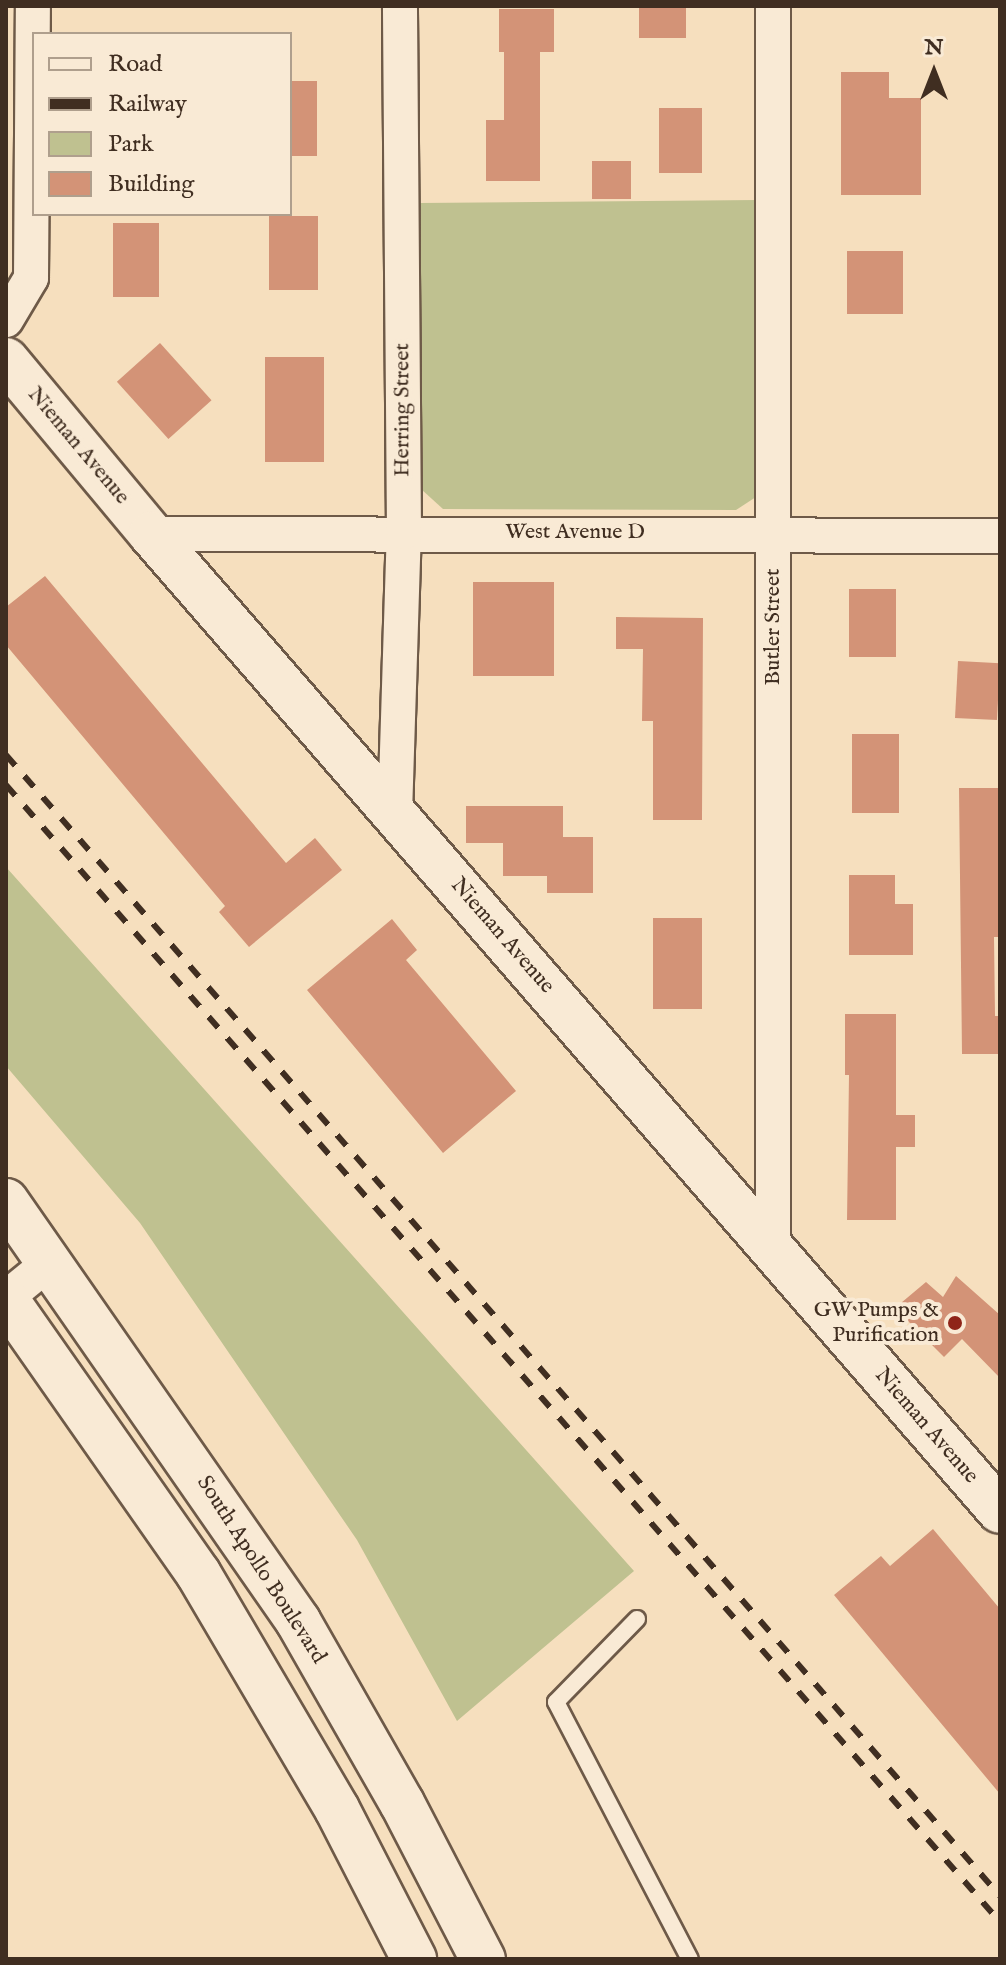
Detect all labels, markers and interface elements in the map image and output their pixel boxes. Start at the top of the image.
legend [32,32,292,216]
north arrow [894,32,974,112]
text: N [924,34,944,62]
text: Road [108,49,162,80]
text: Railway [108,89,187,120]
text: Park [108,129,154,160]
text: Building [108,169,194,200]
street label: Herring Street [390,343,416,477]
street label: Nieman Avenue [21,382,135,510]
street label: West Avenue D [505,520,645,546]
street label: Butler Street [761,568,787,686]
street label: Nieman Avenue [444,873,560,999]
place label: GW Pumps & Purification [814,1297,939,1348]
marker: GW Pumps & Purification [946,1314,964,1332]
street label: Nieman Avenue [868,1363,984,1489]
street label: South Apollo Boulevard [190,1471,332,1669]

